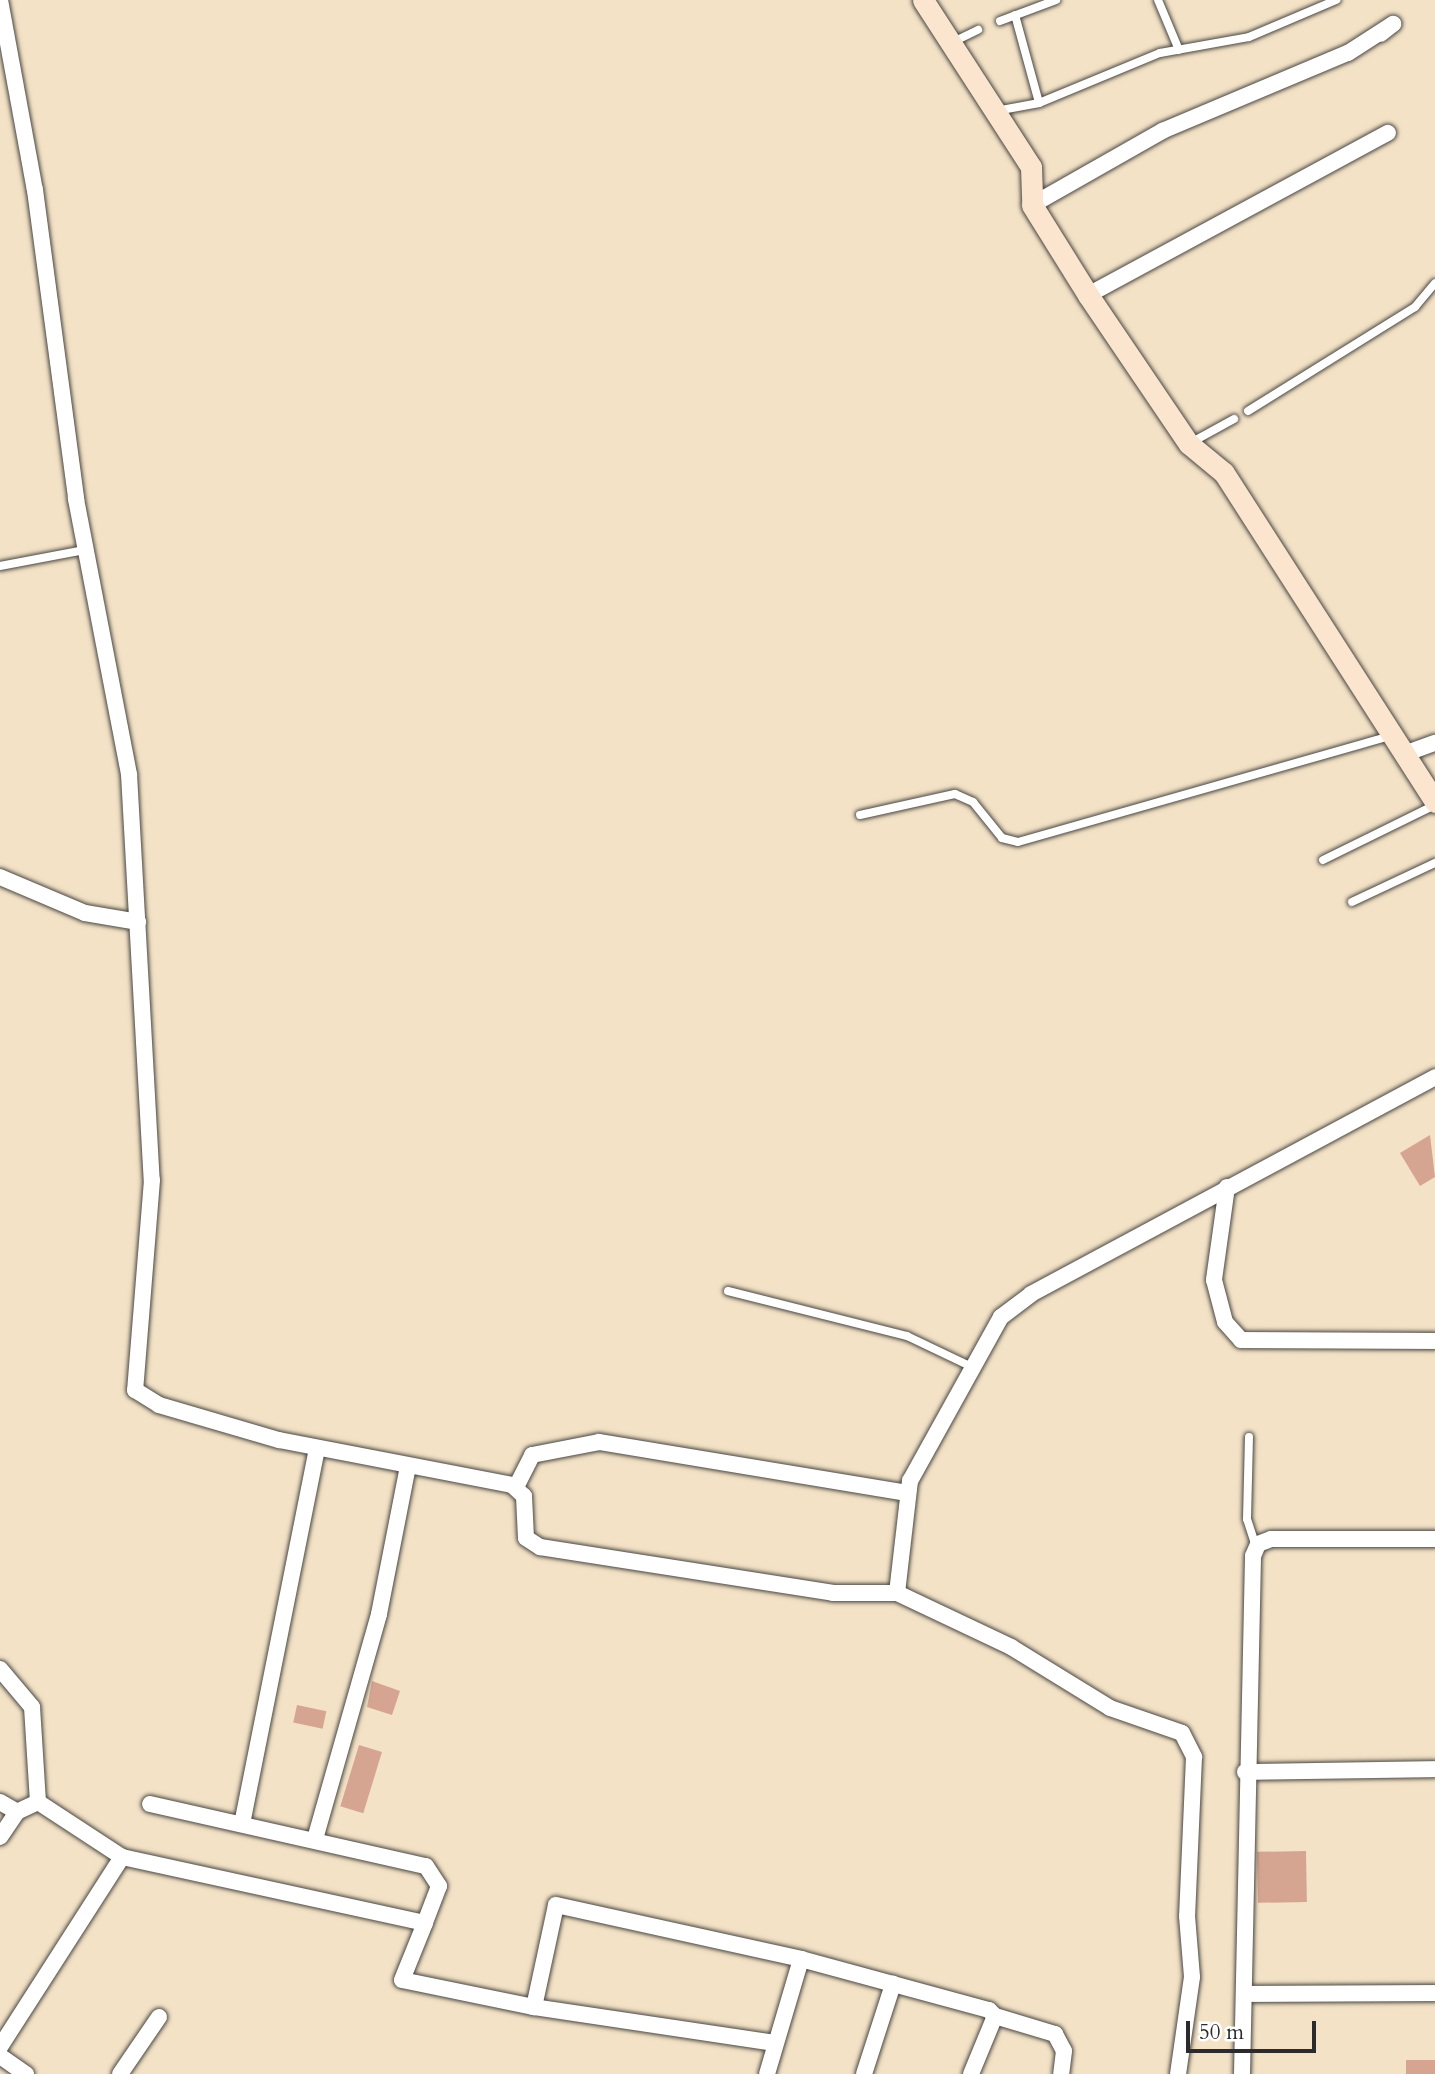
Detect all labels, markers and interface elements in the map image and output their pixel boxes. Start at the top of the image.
scale bar [1190,2008,1320,2052]
text: 50 m [1199,2018,1244,2047]

